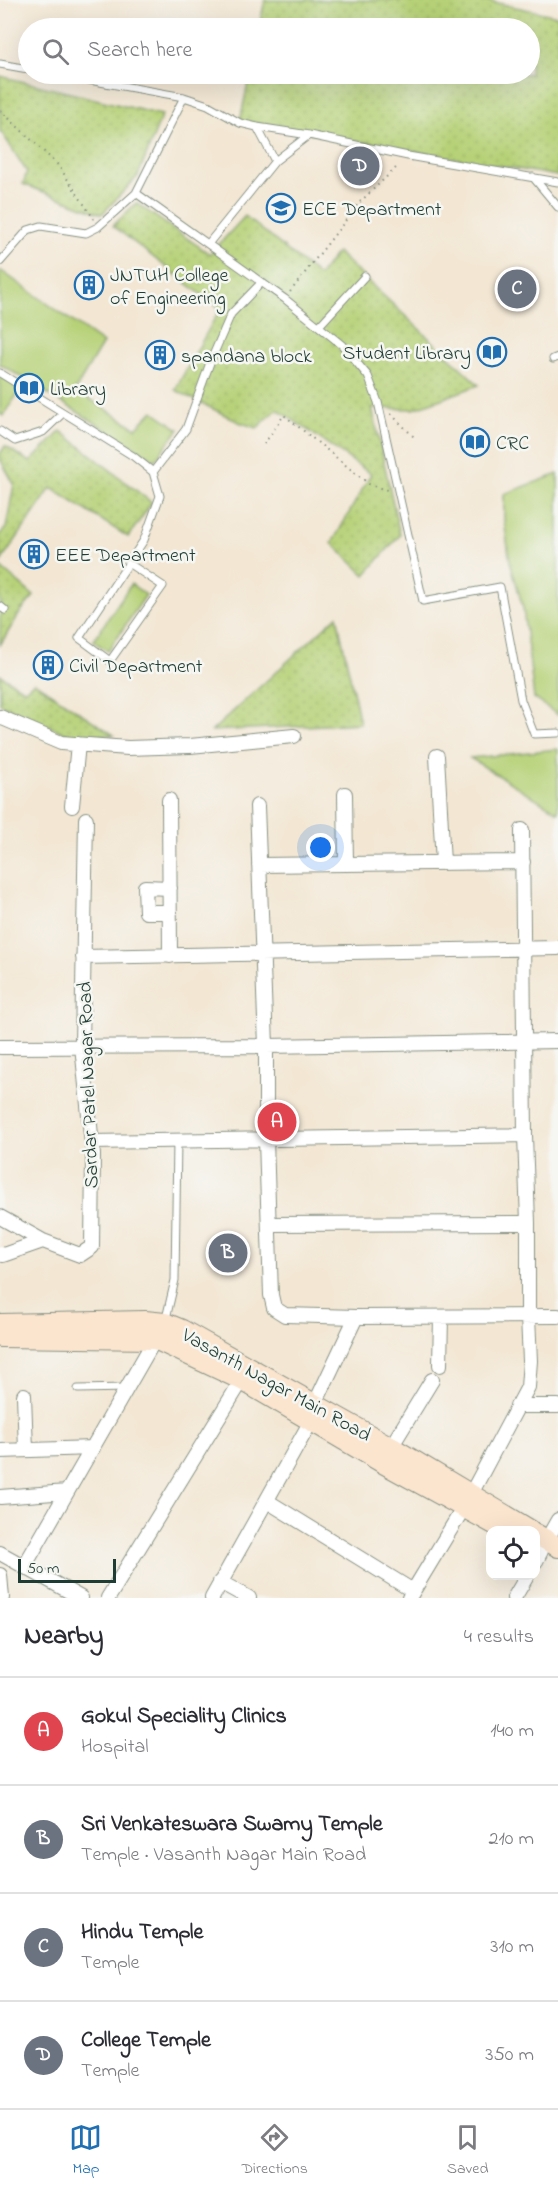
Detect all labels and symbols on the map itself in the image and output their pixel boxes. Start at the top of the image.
pin: D [340,144,380,188]
school or university icon: ECE Department [265,192,297,224]
place label: ECE Department [302,196,442,225]
place label: JNTUH College of Engineering [110,262,228,315]
pin: C [498,266,536,312]
building icon: JNTUH College of Engineering [73,269,105,301]
library icon: Student Library [476,336,508,368]
building icon: spandana block [144,339,176,371]
place label: Student Library [342,340,471,369]
place label: spandana block [181,343,312,372]
library icon: Library [13,372,45,404]
place label: Library [50,376,106,405]
library icon: CRC [459,426,491,458]
place label: CRC [496,430,529,459]
building icon: EEE Department [18,538,50,570]
place label: EEE Department [55,542,196,571]
building icon: Civil Department [32,649,64,681]
place label: Civil Department [69,653,203,682]
your location [306,833,335,862]
street label: Sardar Patel Nagar Road [71,981,109,1189]
pin: A [258,1100,296,1144]
pin: B [208,1230,248,1276]
street label: Vasanth Nagar Main Road [174,1322,376,1451]
scale bar [18,1556,116,1584]

